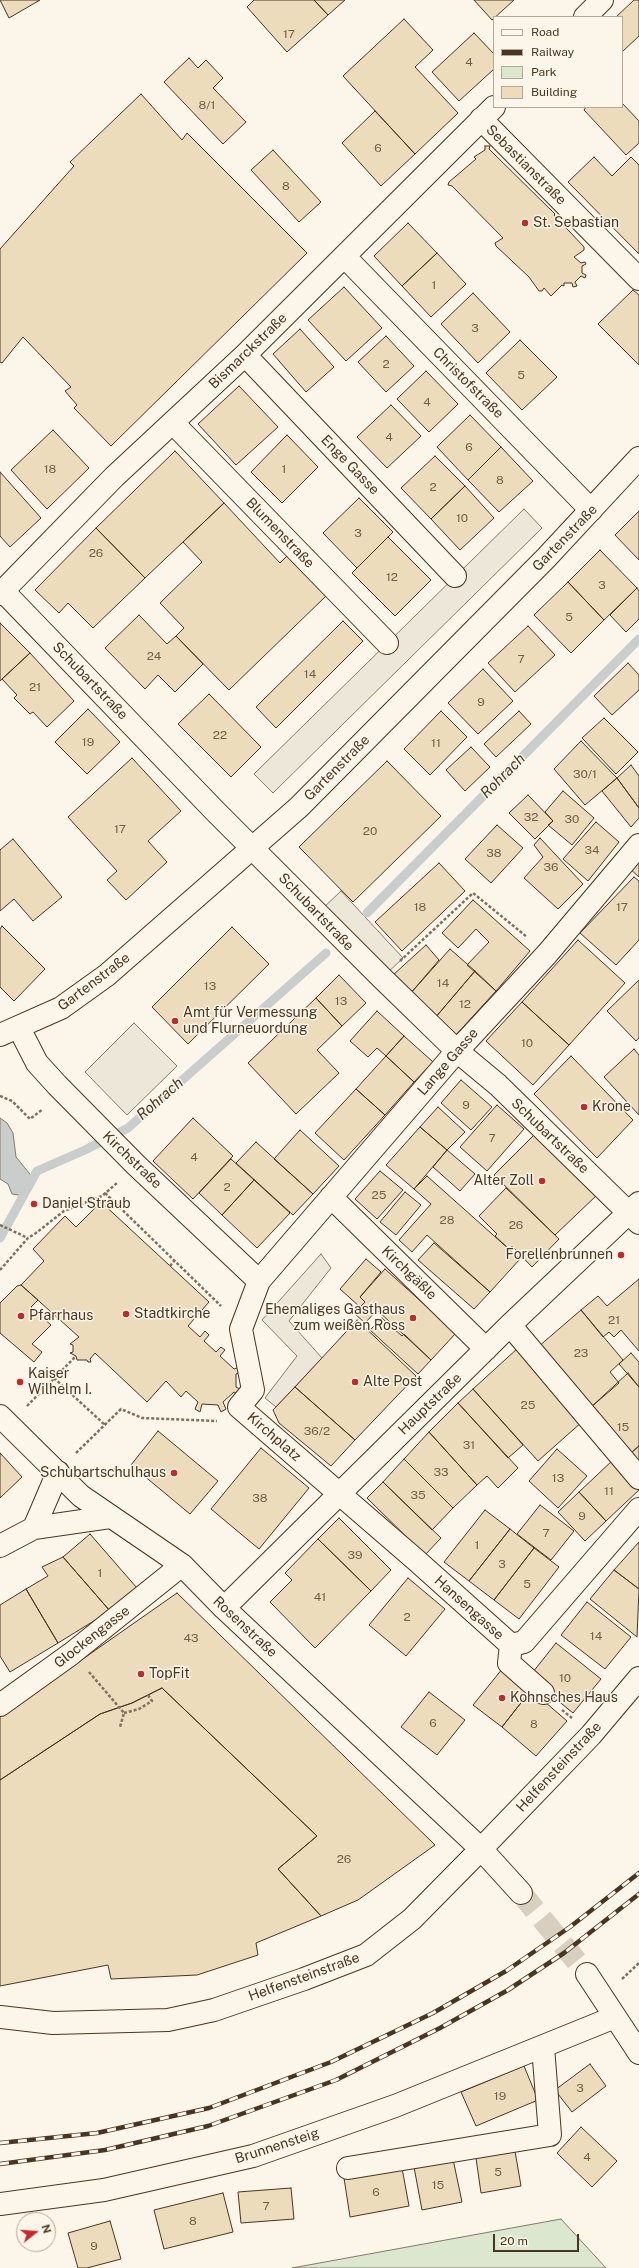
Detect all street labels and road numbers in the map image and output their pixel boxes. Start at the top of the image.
street label: Sebastianstraße [482,121,570,209]
street label: Bismarckstraße [206,310,290,392]
street label: Christofstraße [429,344,507,422]
street label: Enge Gasse [317,432,383,498]
street label: Blumenstraße [242,494,318,572]
street label: Gartenstraße [529,501,601,575]
street label: Schubartstraße [49,639,131,723]
street label: Gartenstraße [301,732,373,804]
street label: Schubartstraße [275,870,357,954]
street label: Gartenstraße [55,949,133,1015]
street label: Lange Gasse [414,1025,482,1099]
street label: Schubartstraße [508,1095,592,1177]
street label: Kirchstraße [99,1128,165,1192]
street label: Kirchgäßle [378,1243,440,1303]
street label: Hauptstraße [395,1370,465,1438]
street label: Kirchplatz [244,1409,304,1465]
street label: Hansengasse [431,1572,507,1644]
street label: Rosenstraße [209,1593,281,1661]
street label: Glockengasse [51,1602,133,1672]
street label: Helfensteinstraße [513,1718,605,1816]
street label: Helfensteinstraße [246,1949,362,2005]
street label: Brunnensteig [233,2125,321,2167]

